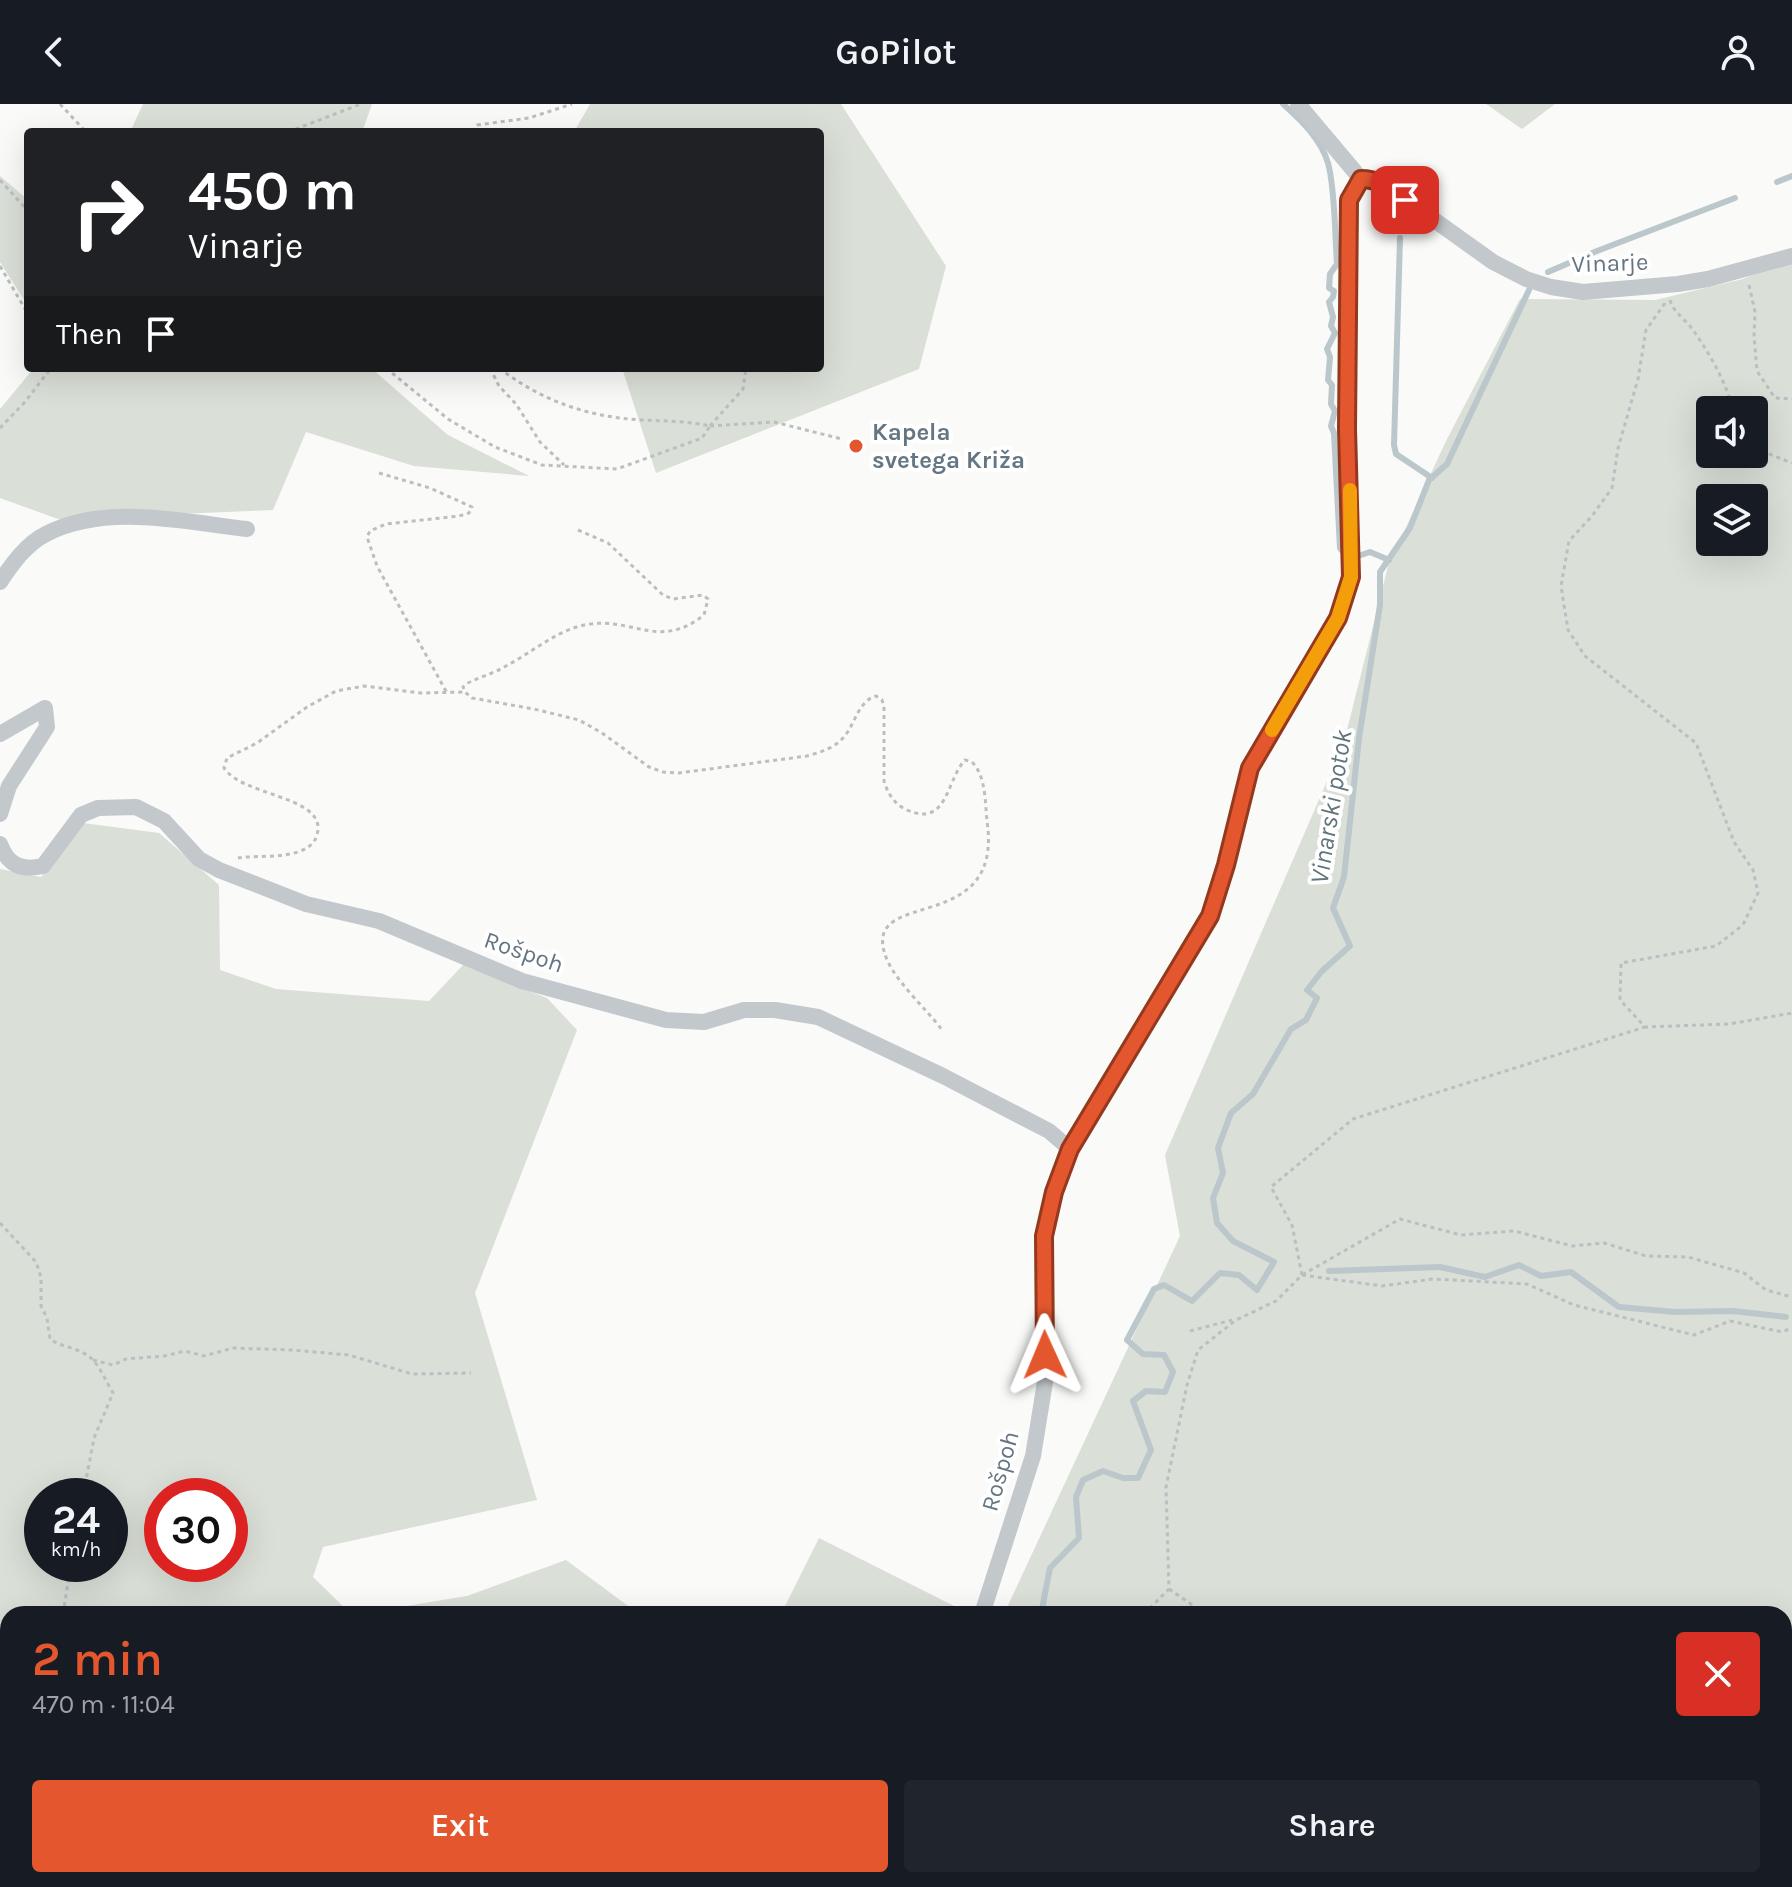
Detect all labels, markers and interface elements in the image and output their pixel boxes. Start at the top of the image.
icon: back [32,30,76,74]
icon: person [1716,30,1760,74]
text: GoPilot [835,31,957,73]
text: 450 m [188,158,357,223]
icon: right [56,160,160,264]
pin [1371,166,1439,234]
icon: arrive [1383,178,1427,222]
text: Vinarje [188,225,303,267]
street label: Vinarje [1571,248,1649,278]
icon: arrive [139,312,183,356]
text: Then [56,316,123,352]
map controls [1696,396,1768,556]
button: sound [1696,396,1768,468]
place label: Kapela svetega Križa [872,418,1025,474]
marker: Kapela svetega Križa [847,437,865,455]
button: layers [1696,484,1768,556]
water label: Vinarski potok [1304,727,1359,886]
street label: Rošpoh [481,925,567,979]
position arrow [1003,1313,1087,1397]
street label: Rošpoh [975,1428,1025,1514]
speed limit sign: 30 [144,1478,248,1582]
text: 24 [52,1496,100,1543]
text: km/h [51,1538,101,1561]
text: 2 min [32,1631,163,1687]
button: close [1676,1632,1760,1716]
text: 470 m · 11:04 [32,1689,175,1720]
button: Exit [32,1780,888,1872]
button: Share [904,1780,1760,1872]

